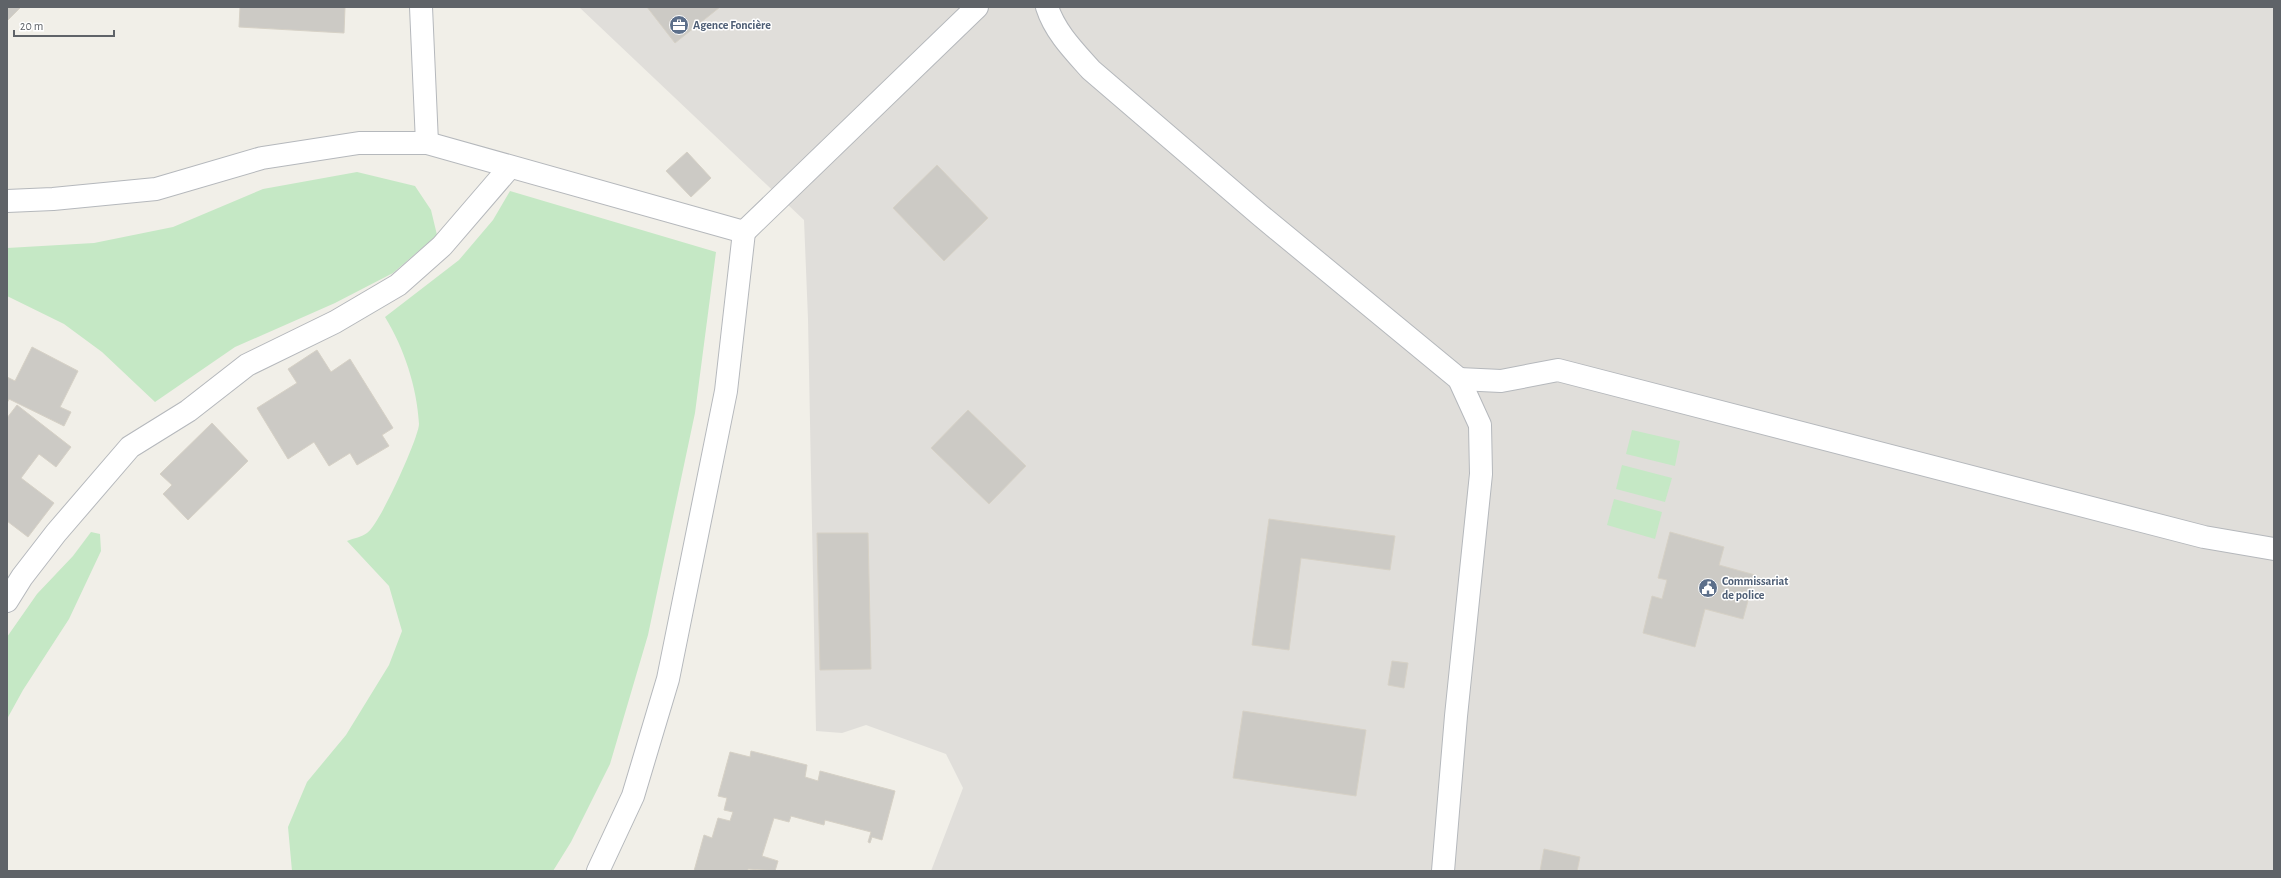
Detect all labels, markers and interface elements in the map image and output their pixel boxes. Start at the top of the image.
scale bar [14,12,114,38]
office icon: Agence Foncière [668,14,690,36]
place label: Agence Foncière [693,19,771,31]
text: 20 m [20,20,43,32]
place label: Commissariat de police [1722,575,1788,601]
public building icon: Commissariat de police [1697,577,1719,599]

